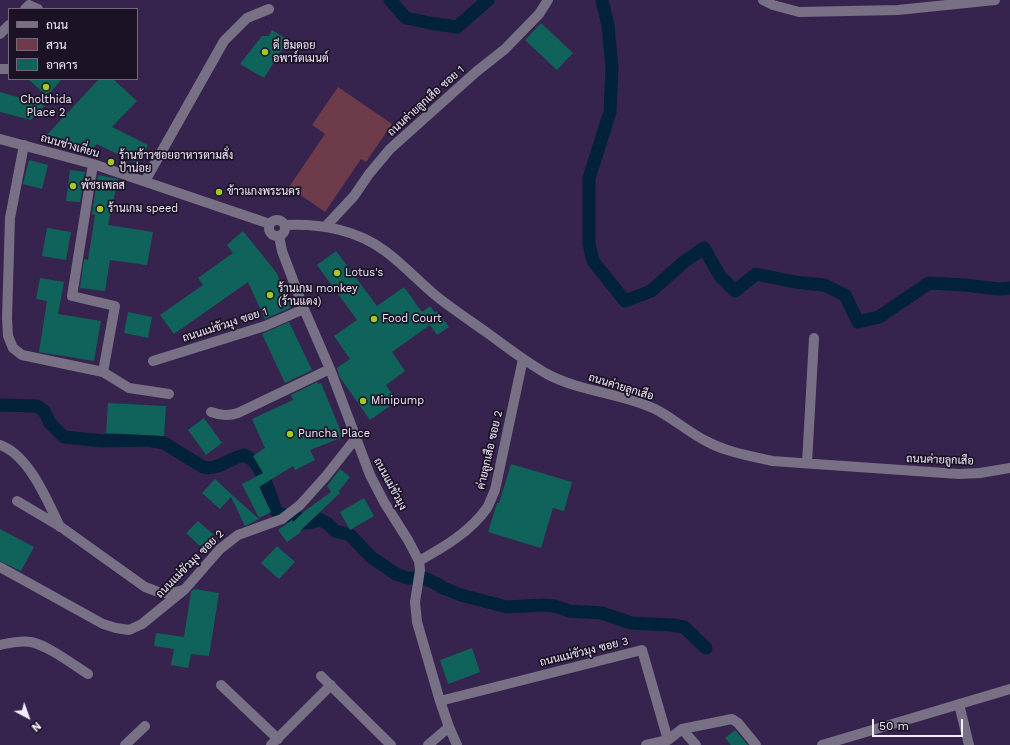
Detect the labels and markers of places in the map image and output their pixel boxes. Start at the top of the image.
place label: ดี ฮิมดอย อพาร์ตเมนต์ [273,39,329,65]
marker: ดี ฮิมดอย อพาร์ตเมนต์ [260,47,270,57]
marker: Cholthida Place 2 [41,82,51,92]
place label: Cholthida Place 2 [20,93,72,119]
place label: ร้านข้าวซอยอาหารตามสั่ง ป้าน่อย [119,149,233,175]
marker: ร้านข้าวซอยอาหารตามสั่ง ป้าน่อย [106,157,116,167]
place label: พัชรเพลส [81,179,125,193]
marker: พัชรเพลส [68,181,78,191]
place label: ข้าวแกงพระนคร [227,185,300,199]
marker: ข้าวแกงพระนคร [214,187,224,197]
place label: ร้านเกม speed [108,202,178,216]
marker: ร้านเกม speed [95,204,105,214]
place label: Lotus's [345,266,383,280]
marker: Lotus's [332,268,342,278]
place label: ร้านเกม monkey (ร้านแดง) [278,282,358,308]
marker: ร้านเกม monkey (ร้านแดง) [265,290,275,300]
place label: Food Court [382,312,442,326]
marker: Food Court [369,314,379,324]
place label: Minipump [371,394,424,408]
marker: Minipump [358,396,368,406]
place label: Puncha Place [298,427,370,441]
marker: Puncha Place [285,429,295,439]

